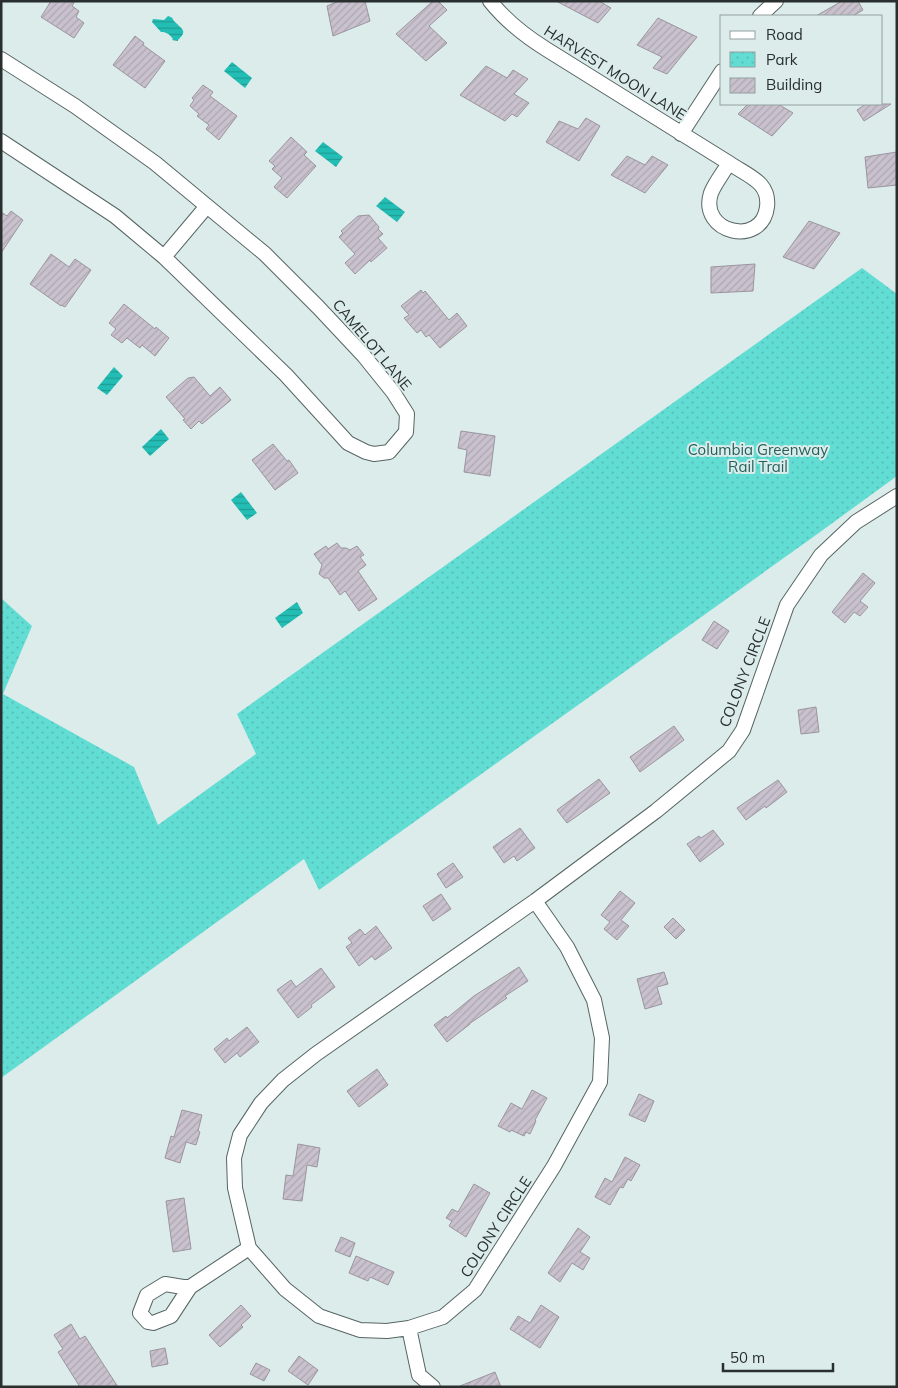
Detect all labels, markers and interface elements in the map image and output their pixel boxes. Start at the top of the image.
legend [720,15,883,105]
street label: HARVEST MOON LANE [541,21,690,124]
text: Road [766,25,803,44]
text: Park [766,50,798,69]
text: Building [766,75,822,94]
street label: CAMELOT LANE [329,295,416,394]
park label: Columbia Greenway Rail Trail [688,440,828,476]
street label: COLONY CIRCLE [715,614,774,730]
street label: COLONY CIRCLE [456,1172,535,1281]
scale bar [723,1340,833,1372]
text: 50 m [730,1348,765,1367]

